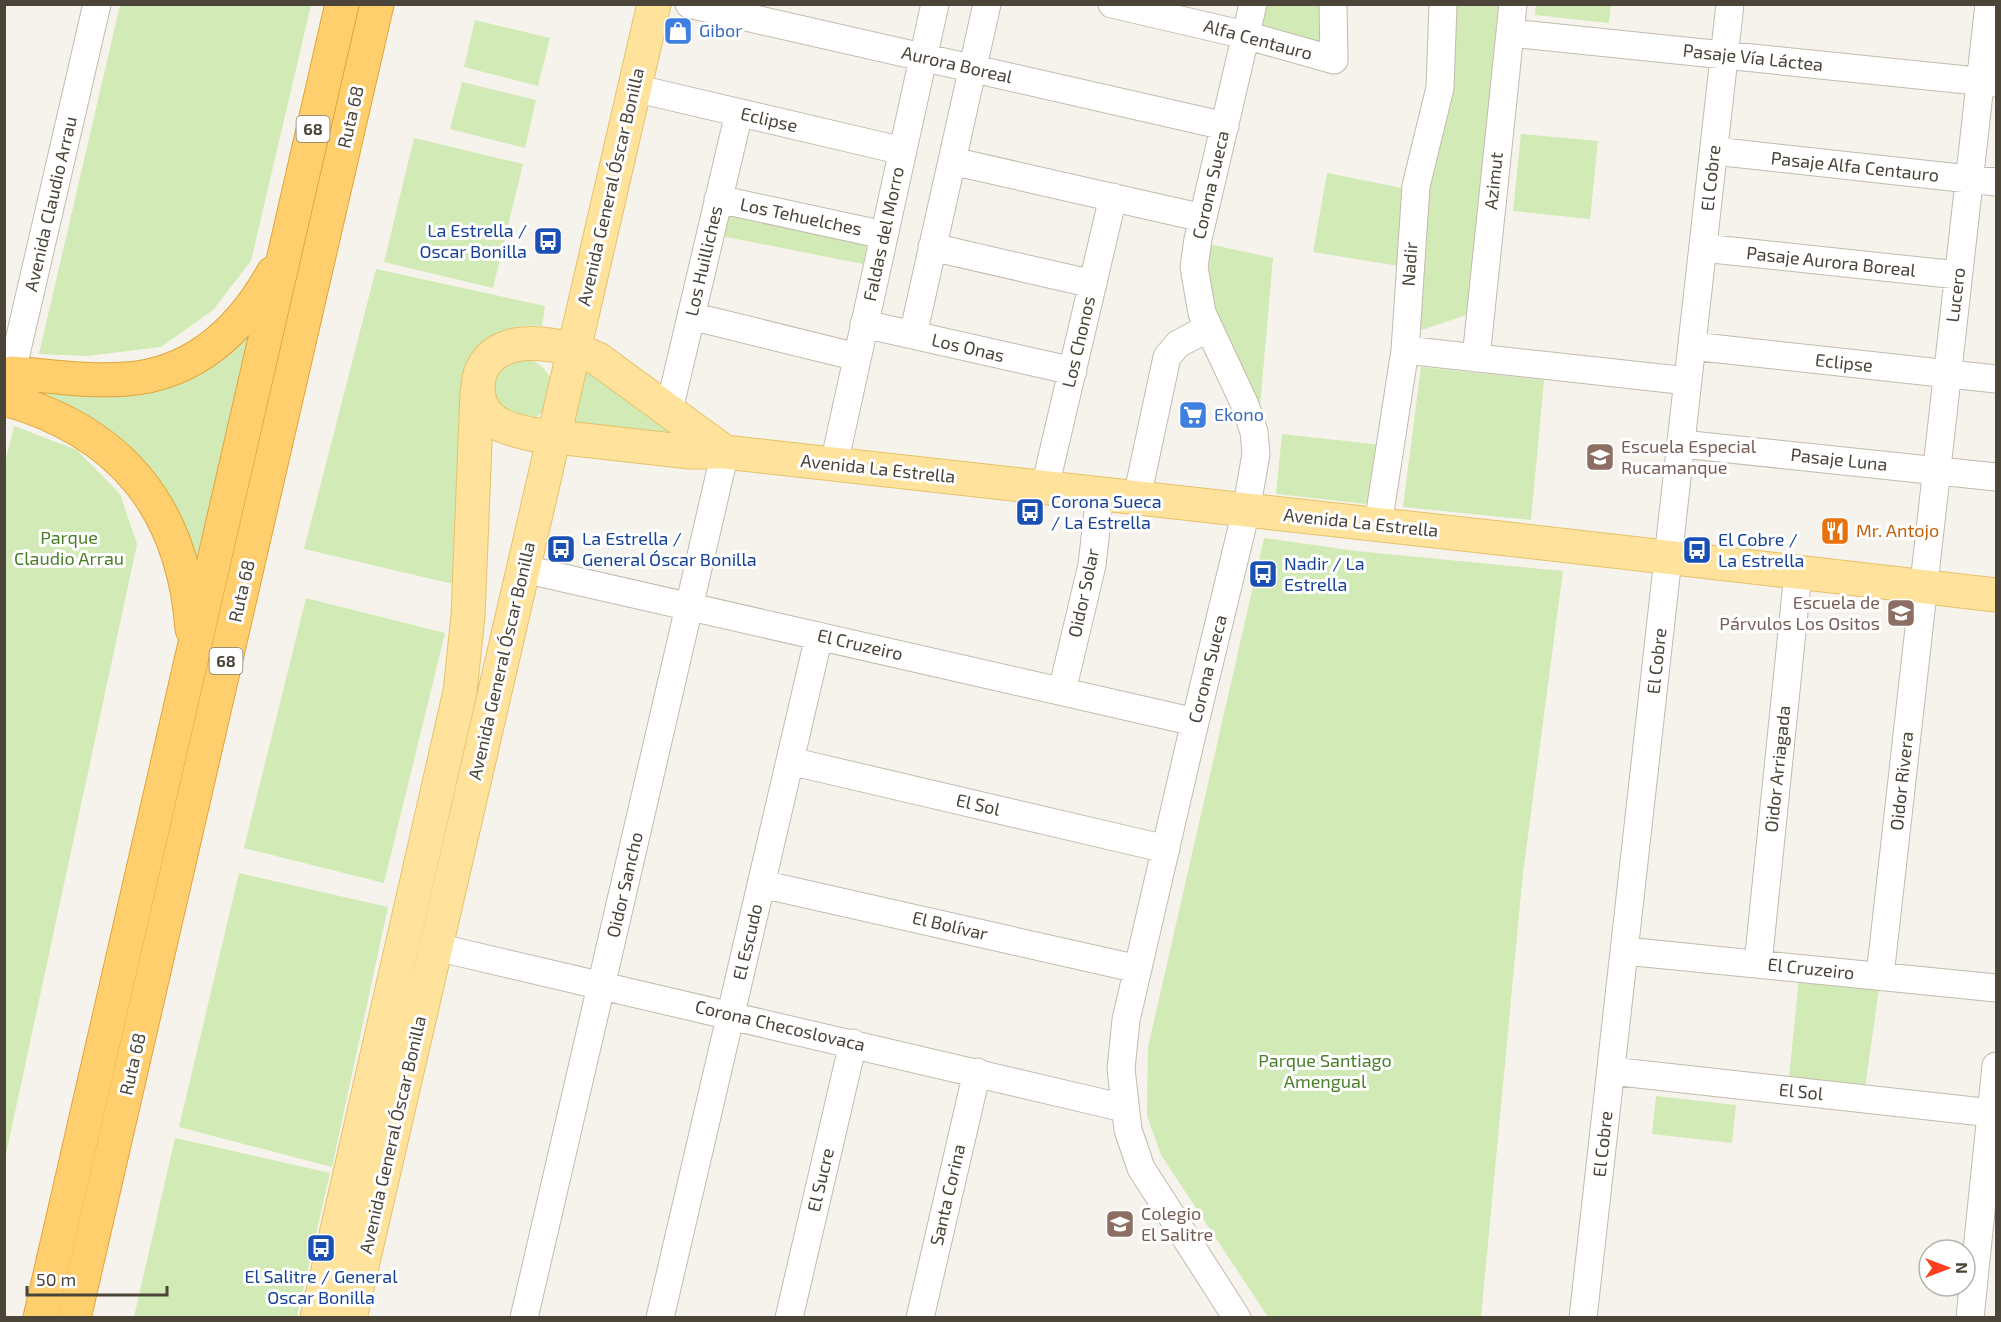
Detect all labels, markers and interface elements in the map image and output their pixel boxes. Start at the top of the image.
street label: Alfa Centauro [1201,14,1315,64]
shop icon: Gibor [662,15,694,47]
place label: Gibor [699,19,742,41]
street label: Pasaje Vía Láctea [1682,39,1824,75]
street label: Aurora Boreal [900,41,1015,88]
street label: Avenida General Óscar Bonilla [572,66,648,308]
street label: Ruta 68 [332,83,368,150]
street label: Eclipse [739,102,800,136]
street label: Avenida Claudio Arrau [19,114,81,294]
road number: 68 [296,116,330,142]
street label: Corona Sueca [1187,128,1233,241]
street label: El Cobre [1696,144,1724,212]
street label: Pasaje Alfa Centauro [1770,146,1940,186]
street label: Azimut [1479,151,1507,211]
street label: Faldas del Morro [858,164,908,303]
street label: Los Tehuelches [738,192,864,240]
street label: Los Huilliches [680,203,726,318]
place label: La Estrella / Oscar Bonilla [419,219,527,262]
bus stop icon: La Estrella / Oscar Bonilla [532,225,564,257]
street label: Nadir [1396,241,1422,287]
street label: Pasaje Aurora Boreal [1745,241,1918,281]
street label: Lucero [1941,266,1969,324]
street label: Los Chonos [1057,294,1099,390]
street label: Los Onas [930,328,1007,366]
street label: Eclipse [1814,348,1874,376]
supermarket icon: Ekono [1177,399,1209,431]
place label: Ekono [1214,403,1264,425]
place label: Escuela Especial Rucamanque [1621,435,1757,478]
school or university icon: Escuela Especial Rucamanque [1584,441,1616,473]
street label: Pasaje Luna [1789,443,1889,475]
street label: Avenida La Estrella [800,449,957,487]
place label: Corona Sueca / La Estrella [1051,490,1162,533]
bus stop icon: Corona Sueca / La Estrella [1014,496,1046,528]
street label: Avenida La Estrella [1283,503,1440,541]
restaurant icon: Mr. Antojo [1819,515,1851,547]
place label: Mr. Antojo [1856,519,1939,541]
park label: Parque Claudio Arrau [14,526,124,569]
place label: La Estrella / General Óscar Bonilla [582,527,757,570]
place label: El Cobre / La Estrella [1718,528,1804,571]
bus stop icon: La Estrella / General Óscar Bonilla [545,533,577,565]
bus stop icon: El Cobre / La Estrella [1681,534,1713,566]
street label: Avenida General Óscar Bonilla [463,540,539,782]
street label: Oidor Solar [1063,546,1103,639]
place label: Nadir / La Estrella [1284,552,1365,595]
street label: Ruta 68 [223,557,259,624]
bus stop icon: Nadir / La Estrella [1247,558,1279,590]
place label: Escuela de Párvulos Los Ositos [1719,591,1880,634]
school or university icon: Escuela de Párvulos Los Ositos [1885,597,1917,629]
street label: Corona Sueca [1183,612,1231,725]
street label: El Cruzeiro [815,623,905,665]
street label: El Cobre [1642,627,1670,695]
road number: 68 [210,648,242,674]
street label: Oidor Arriagada [1759,704,1795,833]
street label: Oidor Rivera [1885,730,1917,832]
street label: El Sol [954,788,1003,820]
street label: Oidor Sancho [601,830,647,940]
street label: El Escudo [728,901,766,982]
street label: El Bolívar [910,906,990,944]
street label: El Cruzeiro [1767,953,1856,984]
street label: Corona Checoslovaca [693,995,867,1055]
street label: Avenida General Óscar Bonilla [354,1014,430,1256]
street label: Ruta 68 [114,1030,150,1097]
park label: Parque Santiago Amengual [1258,1049,1392,1092]
street label: El Sol [1778,1078,1825,1104]
street label: El Cobre [1588,1110,1616,1178]
street label: Santa Corina [925,1142,969,1248]
street label: El Sucre [802,1146,838,1214]
place label: Colegio El Salitre [1141,1202,1213,1245]
school or university icon: Colegio El Salitre [1104,1208,1136,1240]
bus stop icon: El Salitre / General Oscar Bonilla [305,1232,337,1264]
north arrow [1917,1238,1977,1298]
scale bar [27,1259,166,1297]
text: N [1953,1262,1972,1274]
place label: El Salitre / General Oscar Bonilla [244,1265,398,1308]
text: 50 m [36,1268,76,1290]

